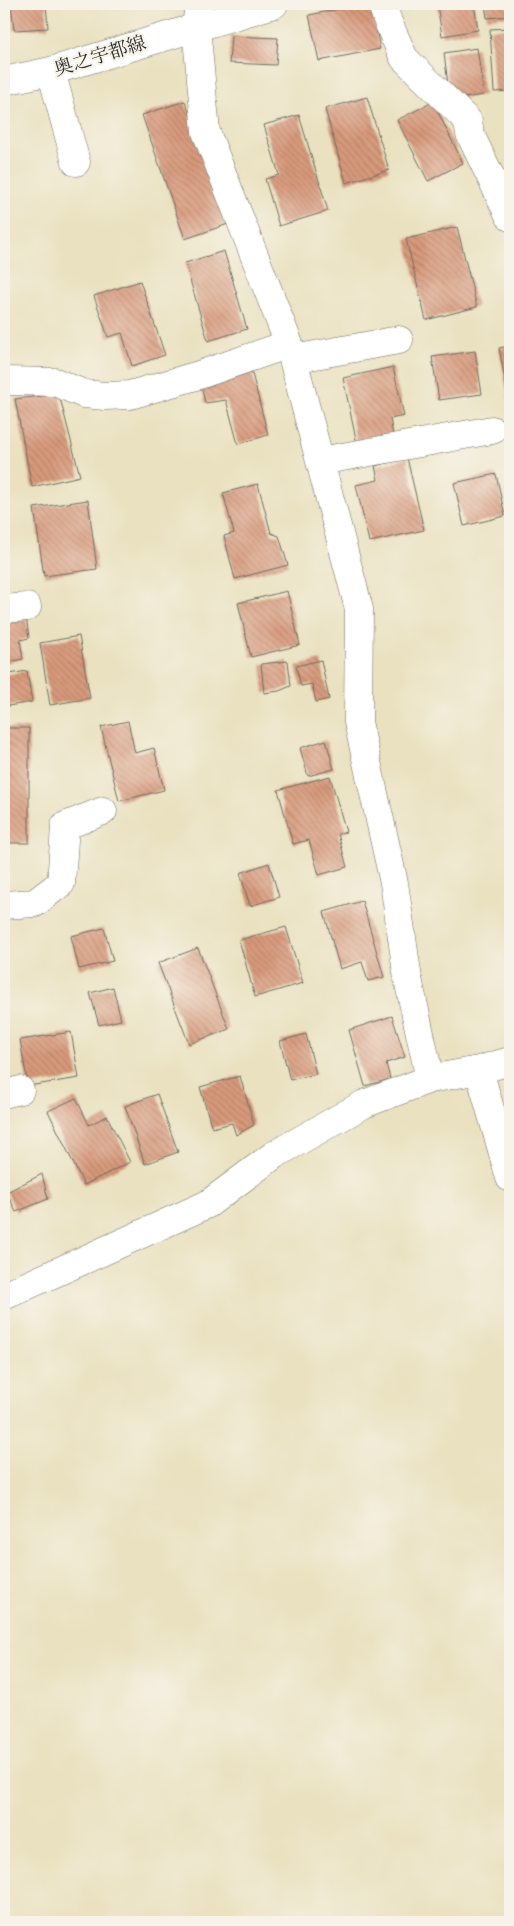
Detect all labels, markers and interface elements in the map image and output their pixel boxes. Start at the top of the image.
street label: 奥之宇都線 [51,30,149,82]

